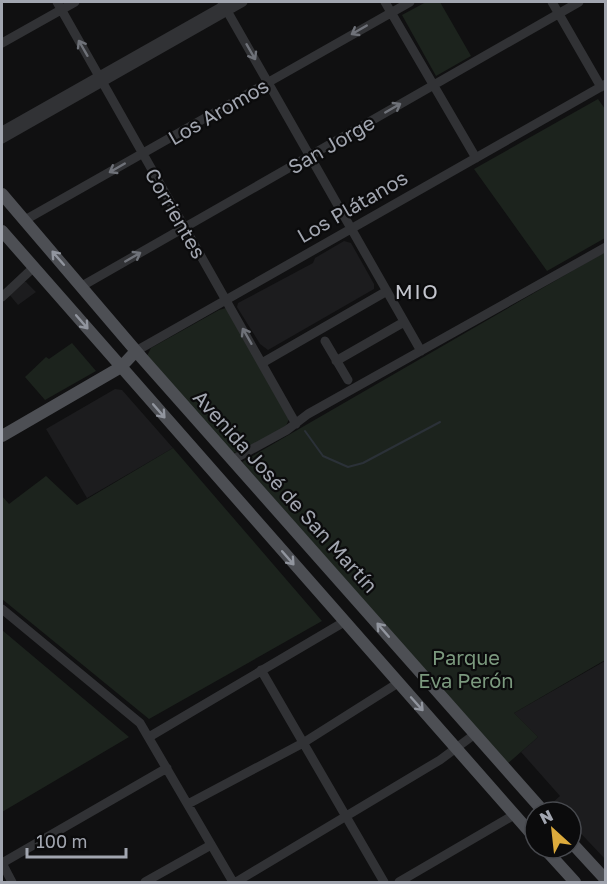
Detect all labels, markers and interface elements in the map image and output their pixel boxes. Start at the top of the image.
one-way arrow [351,25,368,37]
one-way arrow [77,40,89,57]
one-way arrow [246,43,257,61]
street label: Los Aromos [163,73,273,149]
one-way arrow [384,102,401,114]
street label: San Jorge [283,110,379,178]
one-way arrow [109,162,126,174]
street label: Corrientes [140,163,212,263]
street label: Los Plátanos [292,165,412,247]
one-way arrow [51,251,65,266]
one-way arrow [124,251,141,263]
district label: MIO [395,278,439,304]
one-way arrow [75,314,89,329]
one-way arrow [240,328,252,345]
street label: Avenida José de San Martín [189,385,383,597]
one-way arrow [152,403,166,418]
one-way arrow [281,550,295,565]
one-way arrow [376,622,390,637]
park label: Parque Eva Perón [418,645,514,692]
one-way arrow [410,696,424,711]
north arrow [523,800,583,860]
text: N [536,805,556,828]
scale bar [27,821,126,859]
text: 100 m [36,830,87,852]

